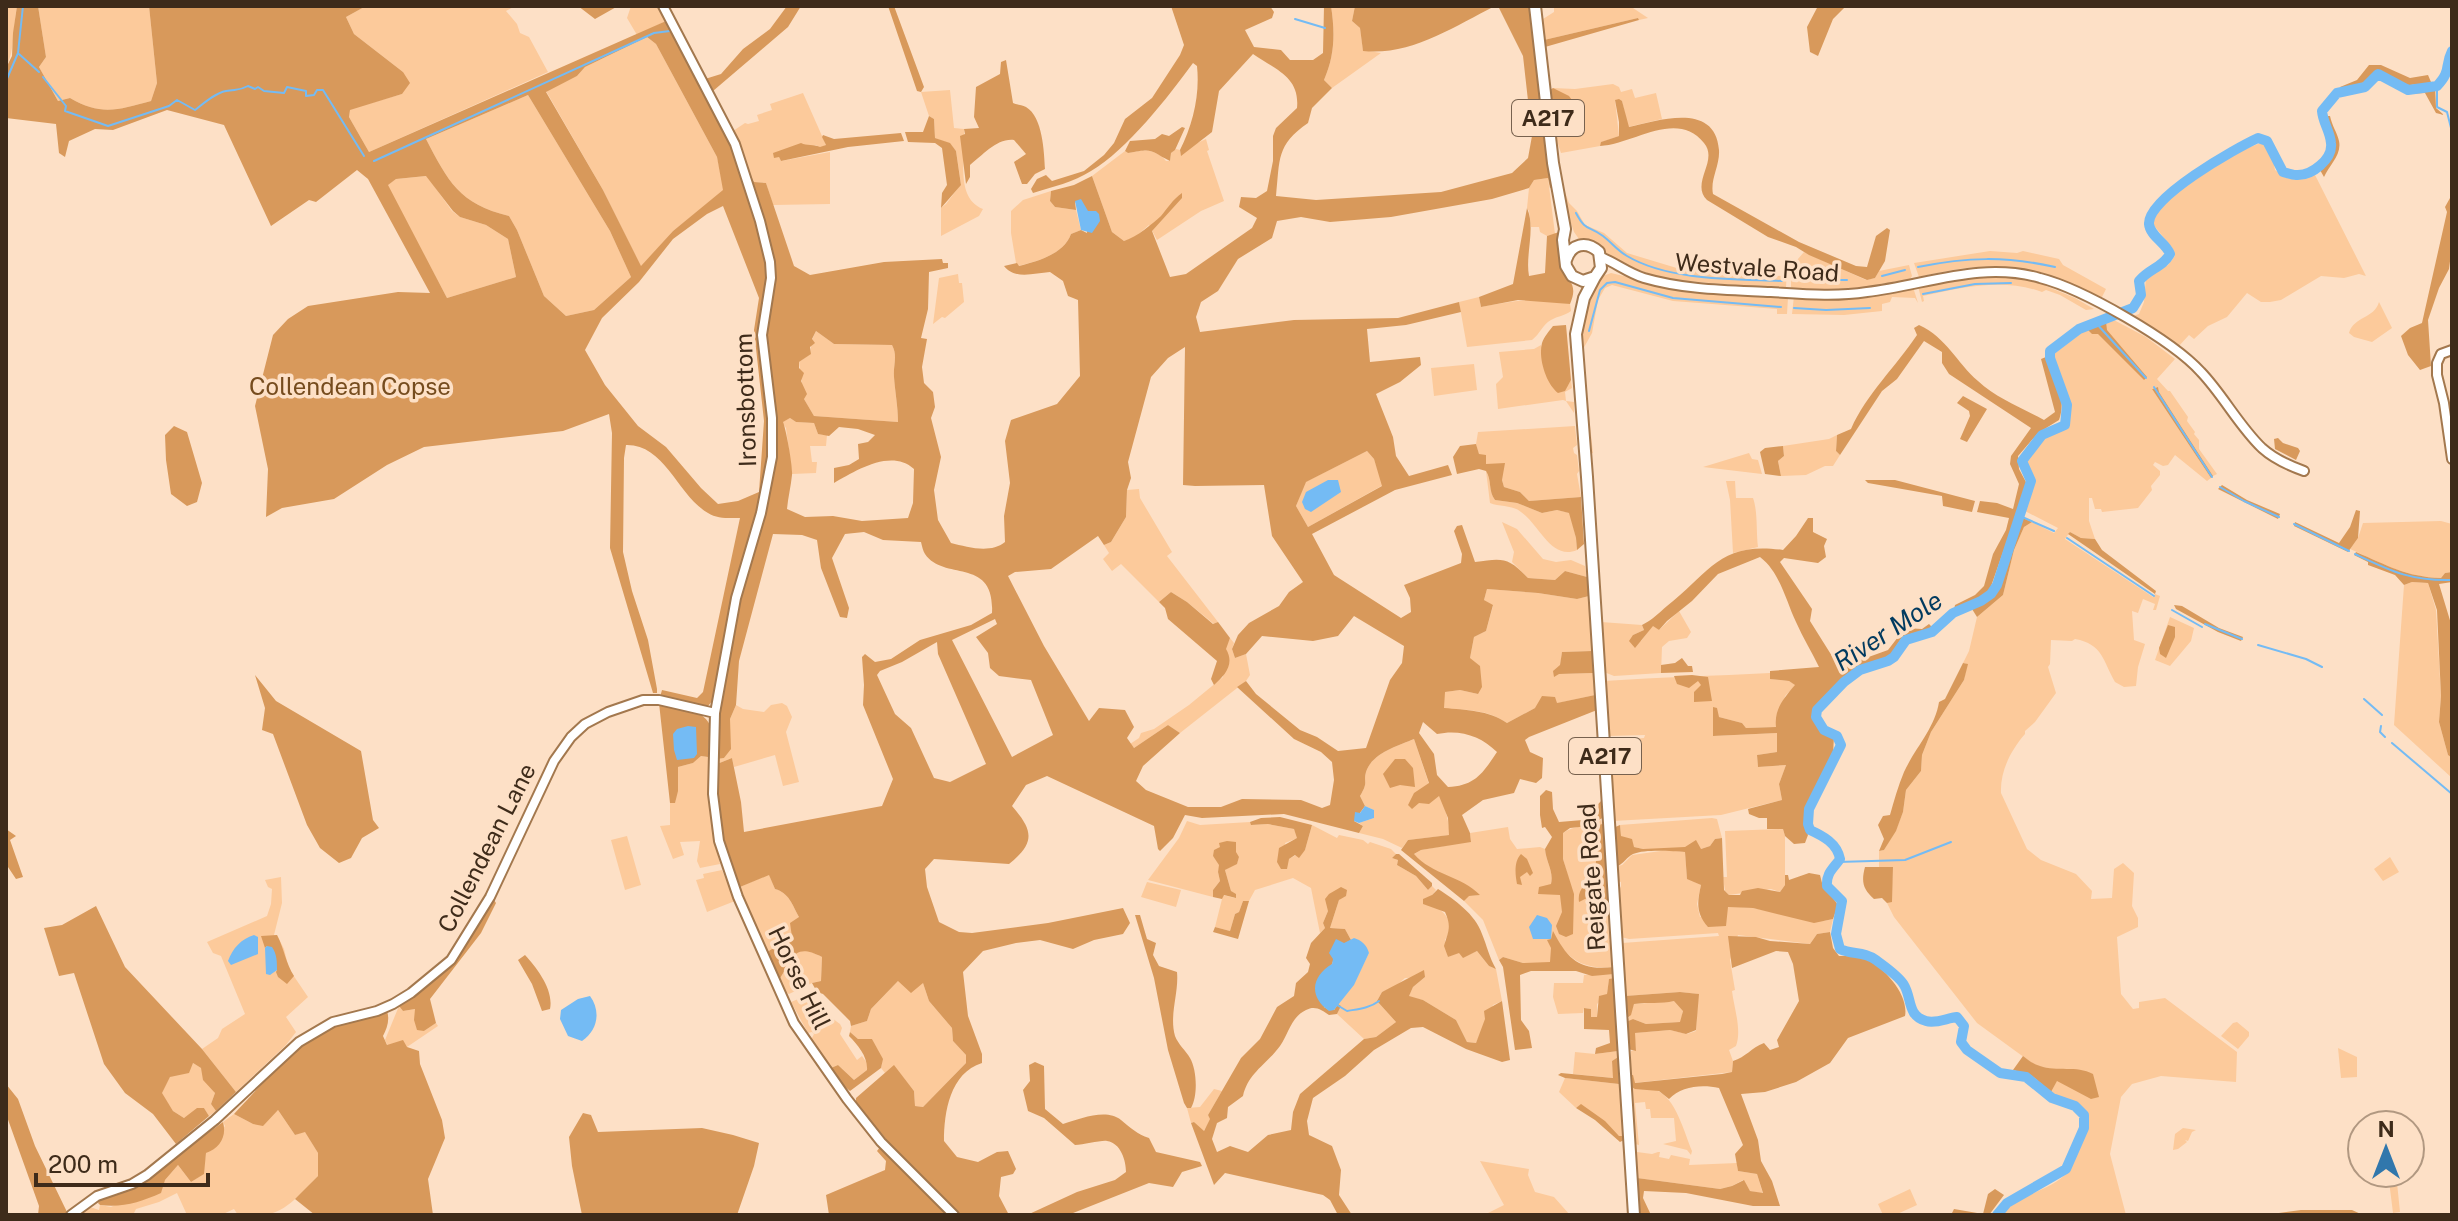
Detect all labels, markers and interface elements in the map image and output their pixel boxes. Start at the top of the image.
road number: A217 [1512,100,1584,136]
street label: Westvale Road [1674,247,1840,287]
street label: Ironsbottom [729,332,761,468]
park label: Collendean Copse [249,372,451,400]
water label: River Mole [1828,584,1948,677]
road number: A217 [1569,738,1641,774]
street label: Collendean Lane [431,758,541,937]
street label: Reigate Road [1572,802,1610,952]
street label: Horse Hill [763,921,837,1034]
north arrow [2346,1109,2426,1189]
text: N [2377,1116,2395,1142]
scale bar [36,1137,208,1187]
text: 200 m [48,1150,118,1178]

